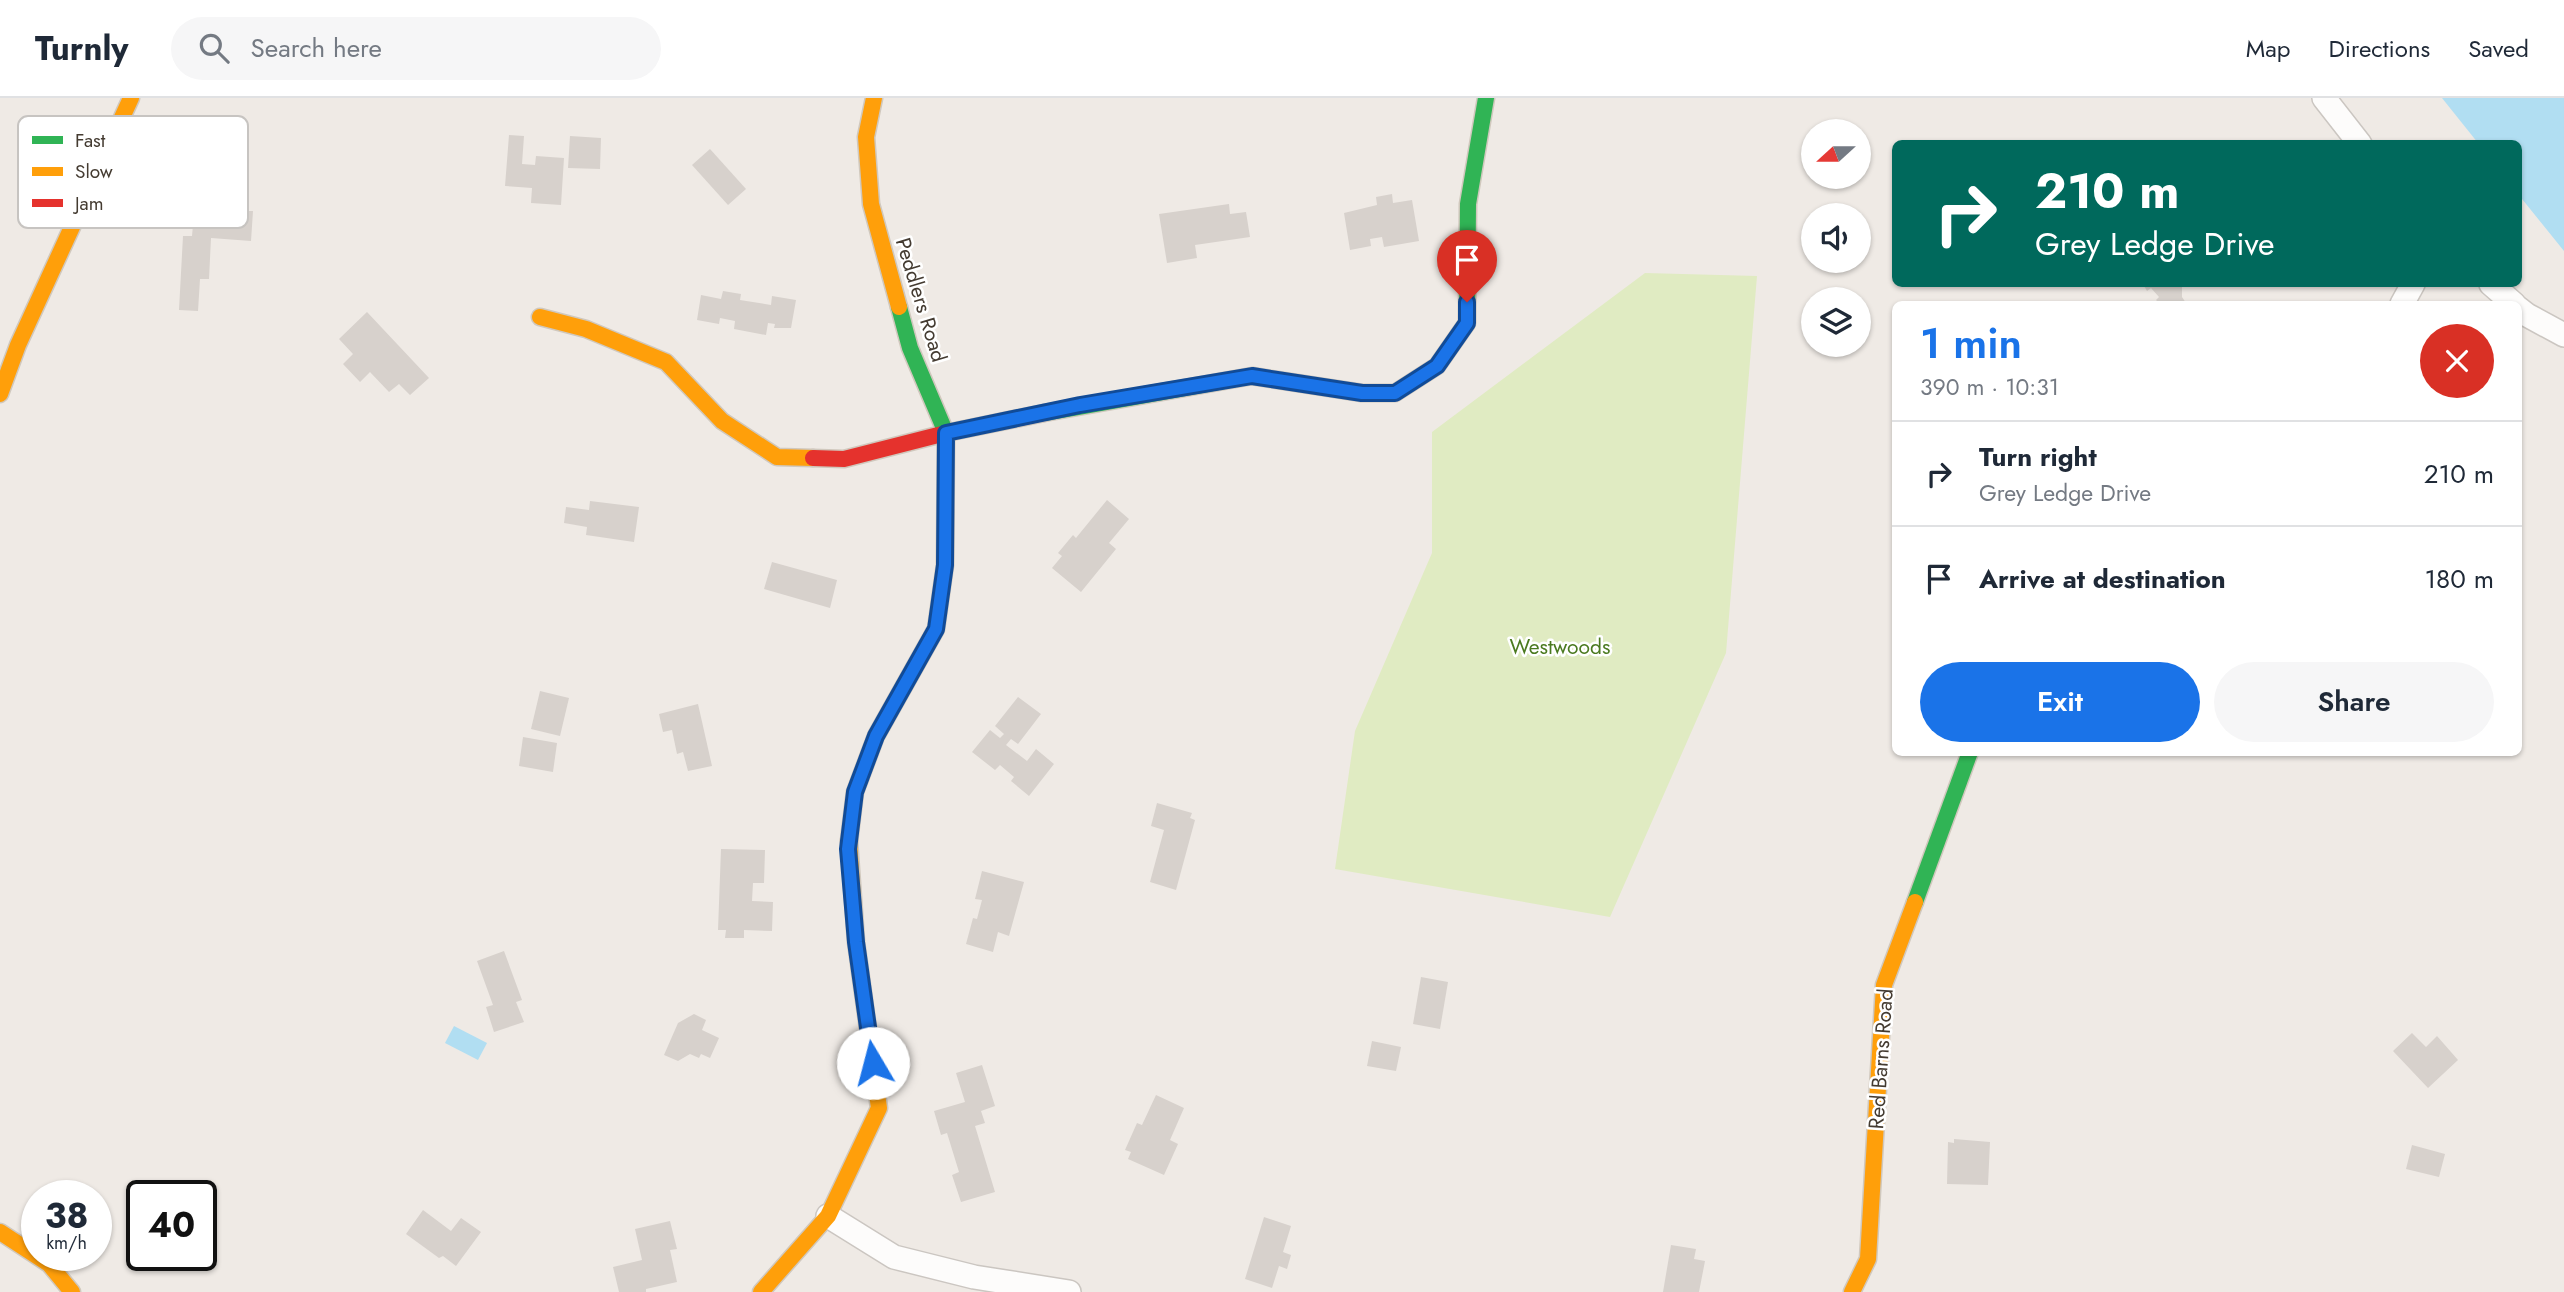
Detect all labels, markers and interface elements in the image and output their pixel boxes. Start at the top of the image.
search box [171,17,661,80]
text: Turnly [35,25,129,72]
icon: search [195,29,233,67]
text: Search here [251,29,382,67]
text: Map [2246,31,2291,66]
text: Directions [2329,31,2430,66]
text: Saved [2468,31,2529,66]
legend [18,116,248,228]
north arrow [1801,119,1871,189]
map controls [1801,119,1871,357]
text: Fast [75,127,106,154]
text: 210 m [2035,156,2179,226]
text: Slow [75,158,113,185]
icon: right [1920,168,2011,259]
text: Jam [72,190,104,217]
button: sound [1801,203,1871,273]
text: Grey Ledge Drive [2035,221,2275,267]
pin [1437,230,1497,302]
street label: Peddlers Road [888,234,954,366]
icon: arrive [1448,241,1486,279]
button: layers [1801,287,1871,357]
text: 1 min [1920,313,2022,374]
button: close [2420,324,2494,398]
text: 390 m · 10:31 [1920,370,2059,404]
text: Turn right [1979,438,2097,476]
icon: right [1920,455,1958,493]
text: 210 m [2424,455,2494,493]
text: Grey Ledge Drive [1979,476,2151,510]
icon: arrive [1920,560,1958,598]
text: Arrive at destination [1979,560,2226,598]
text: 180 m [2424,560,2494,598]
park label: Westwoods [1510,632,1610,662]
button: Exit [1920,662,2200,742]
button: Share [2214,662,2494,742]
street label: Red Barns Road [1861,988,1901,1130]
position arrow [836,1026,910,1100]
speed limit sign: 40 [126,1180,217,1271]
text: 38 [45,1191,88,1241]
text: km/h [46,1230,87,1256]

